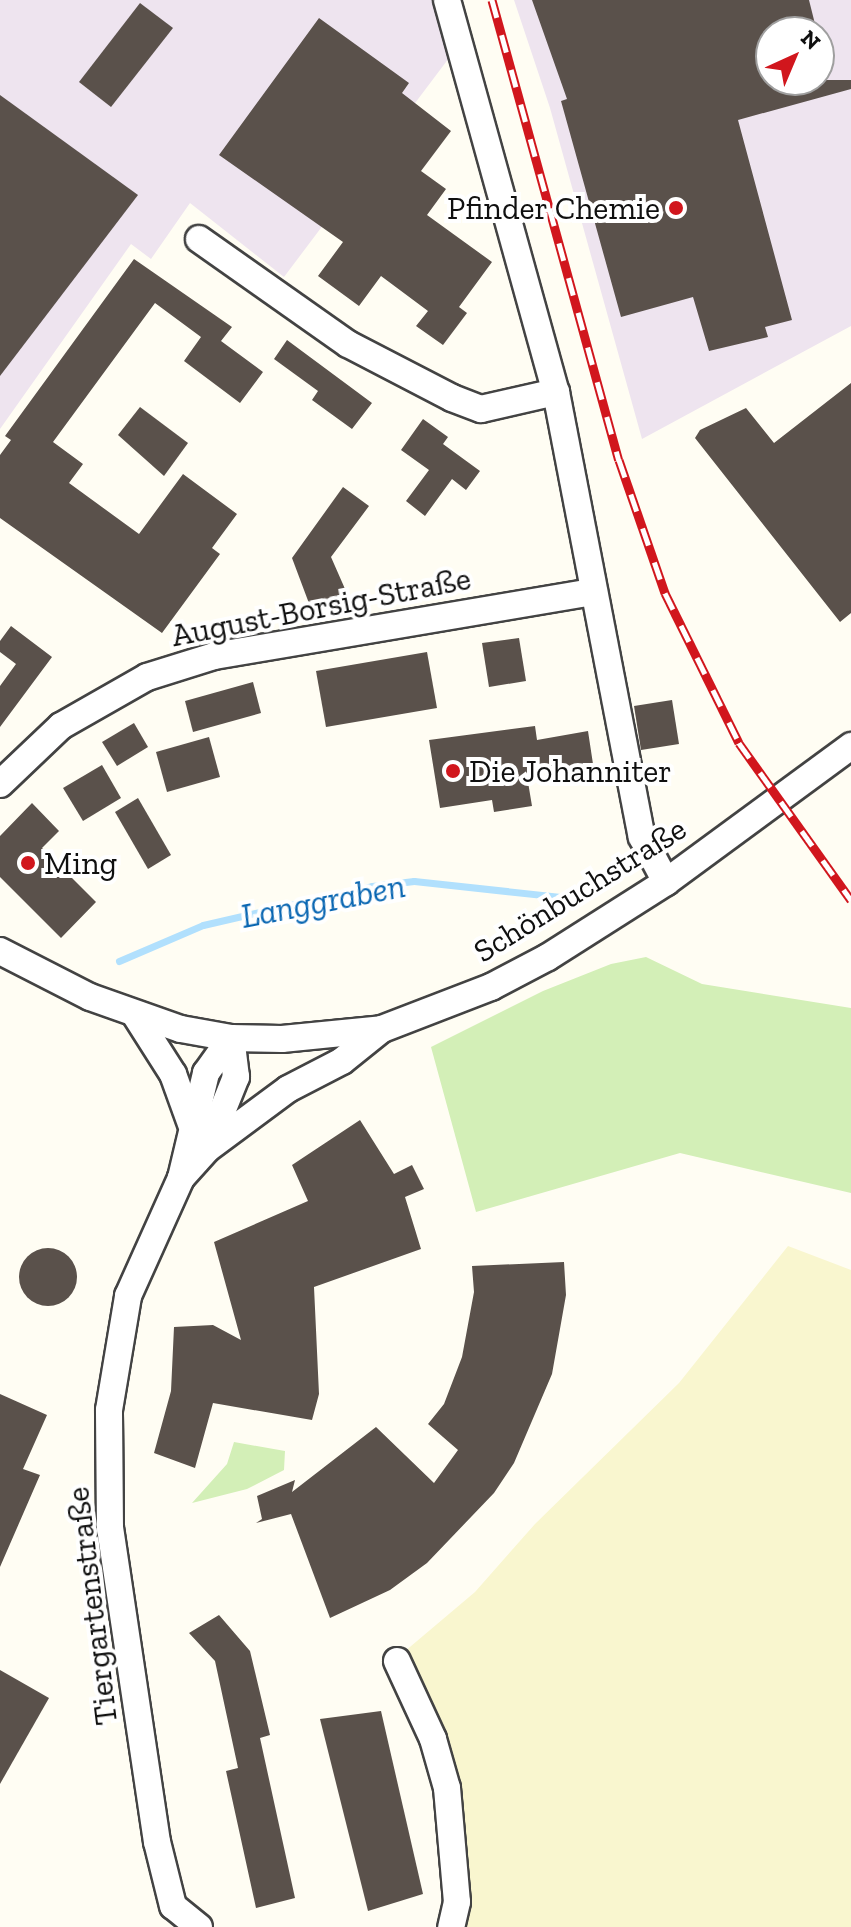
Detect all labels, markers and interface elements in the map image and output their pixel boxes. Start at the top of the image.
north arrow [755,16,835,96]
text: N [795,24,826,55]
place label: Pfinder Chemie [447,189,660,227]
marker: Pfinder Chemie [667,199,685,217]
street label: August-Borsig-Straße [168,559,474,655]
place label: Die Johanniter [469,752,672,790]
marker: Die Johanniter [444,762,462,780]
street label: Schönbuchstraße [467,809,693,971]
place label: Ming [44,844,117,882]
marker: Ming [19,854,37,872]
water label: Langgraben [238,865,408,937]
street label: Tiergartenstraße [58,1485,126,1727]

